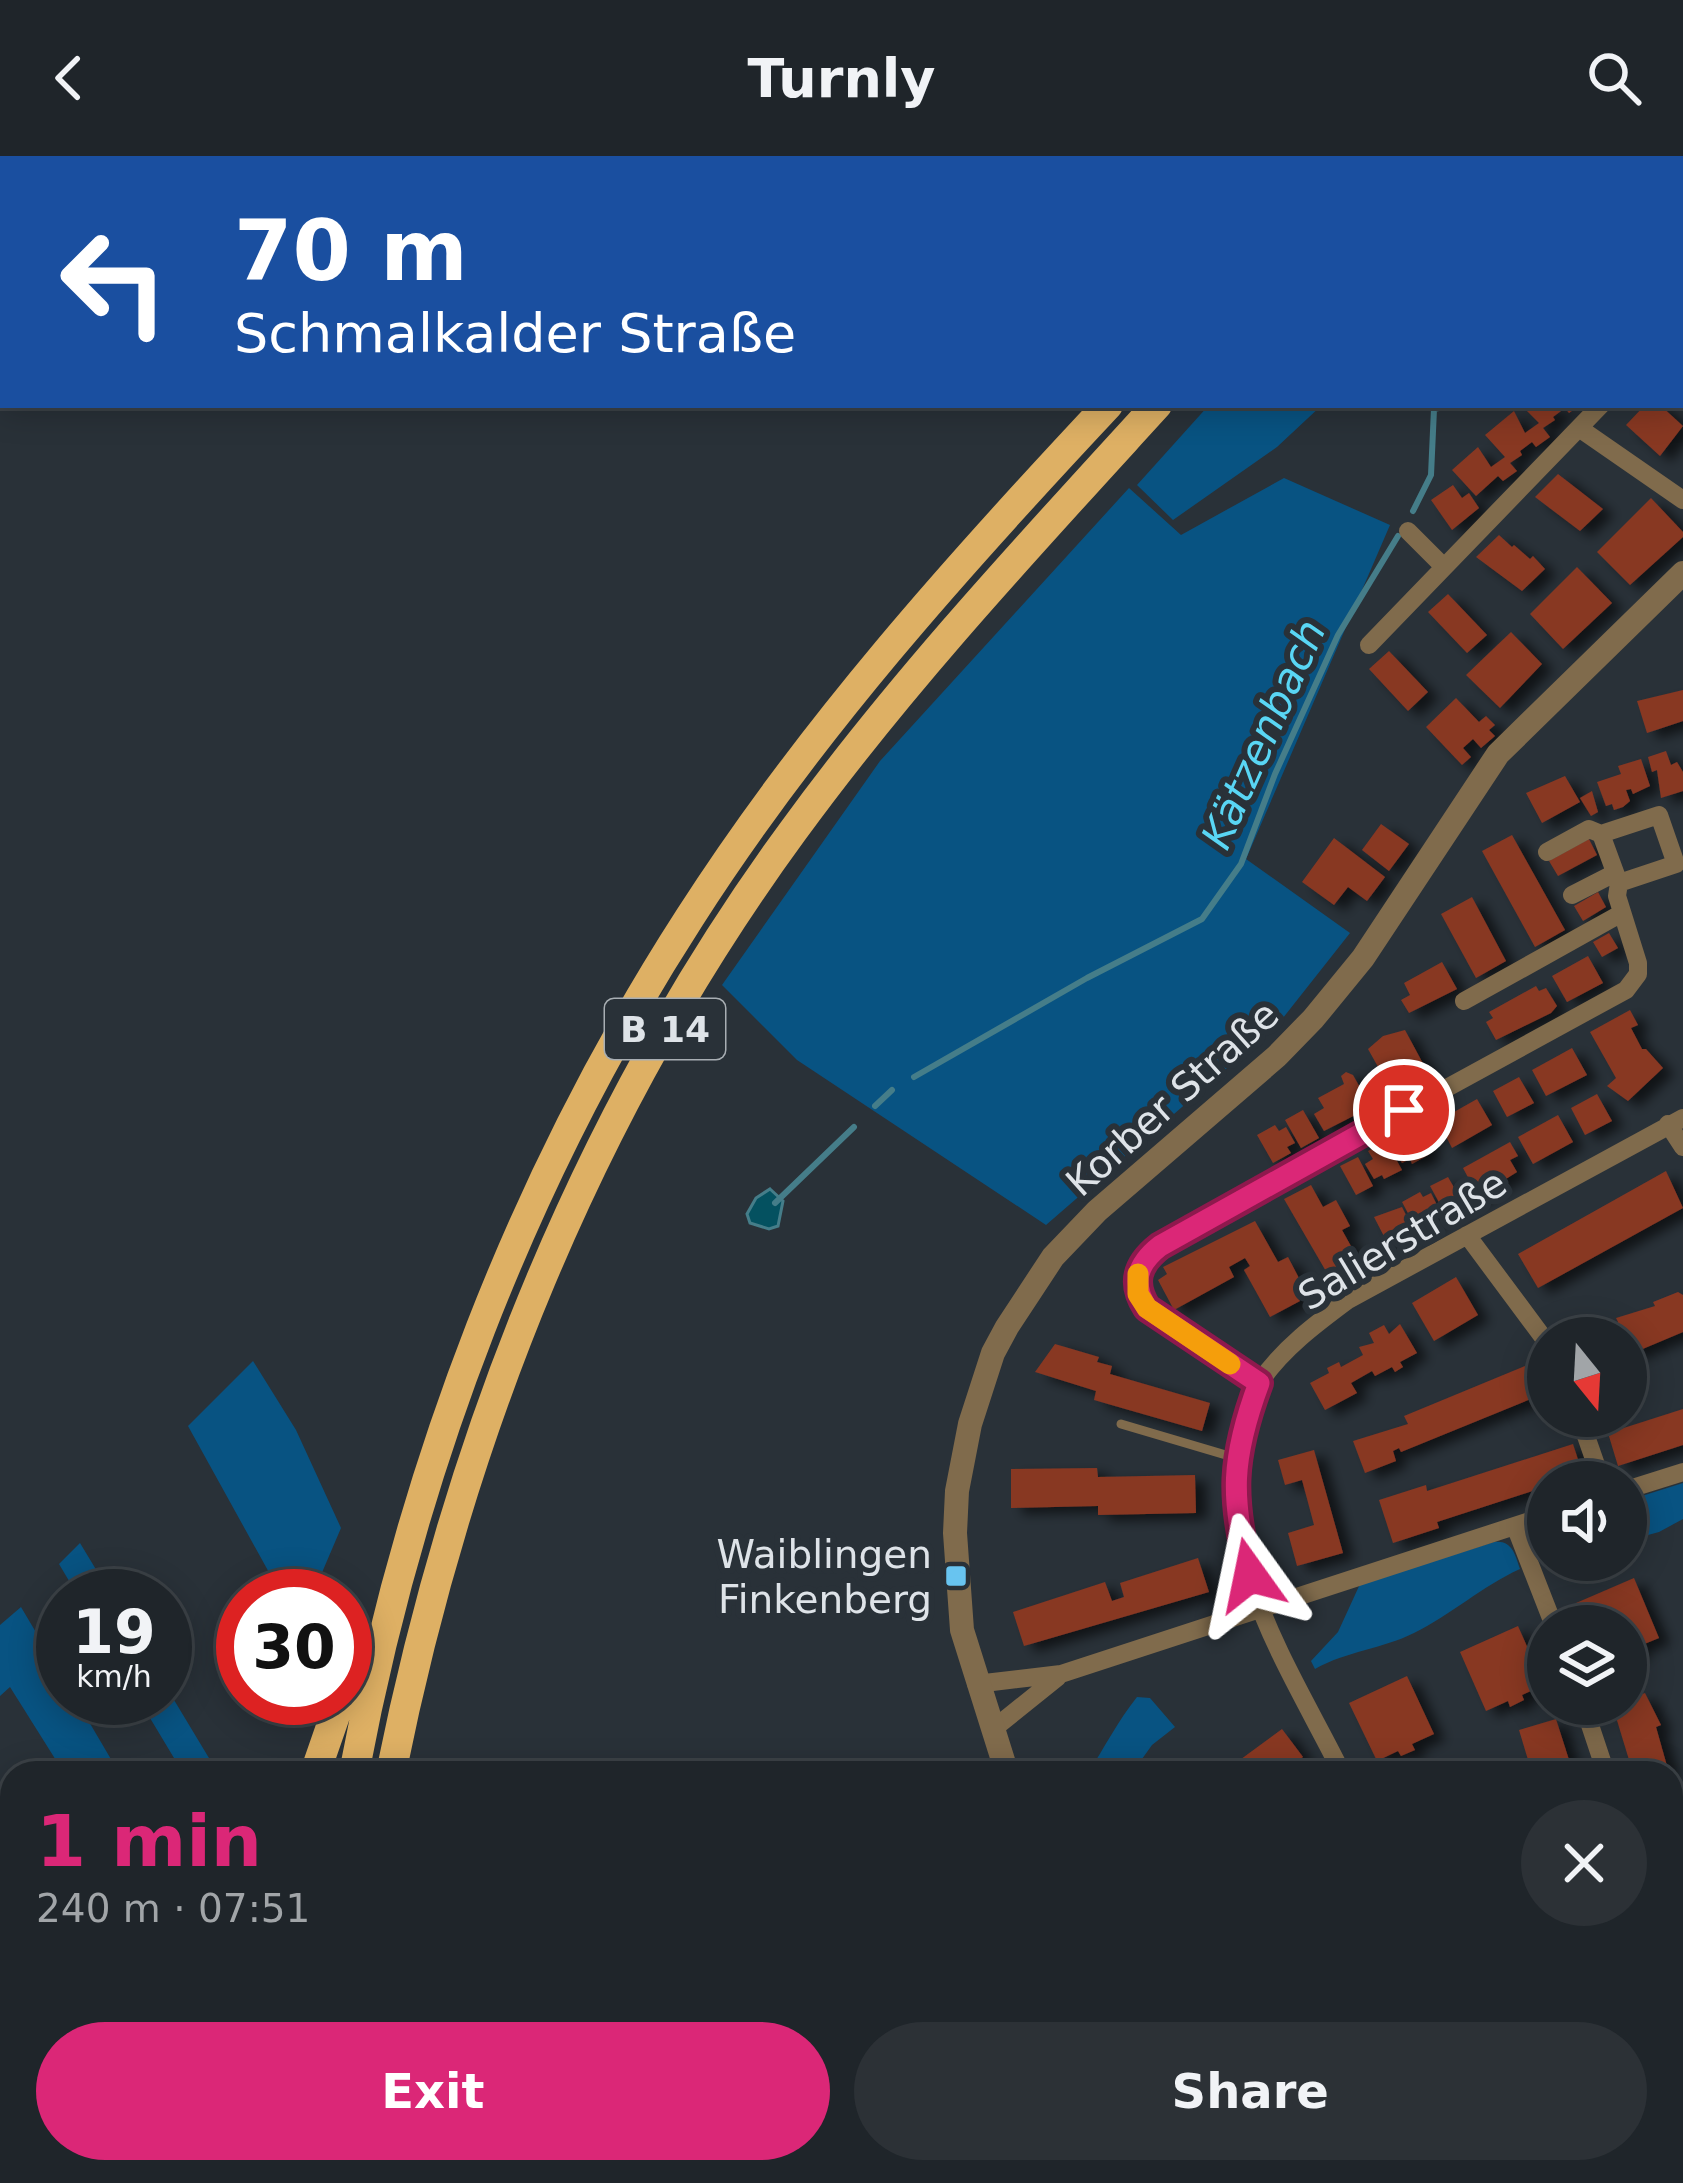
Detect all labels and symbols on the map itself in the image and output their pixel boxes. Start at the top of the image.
water label: Kätzenbach [1191,612,1336,856]
street label: Korber Straße [1057,992,1287,1205]
road number: B 14 [605,999,725,1059]
pin [1353,1059,1455,1161]
street label: Salierstraße [1290,1160,1514,1319]
north arrow [1527,1317,1647,1437]
position arrow [1187,1512,1313,1638]
place label: Waiblingen Finkenberg [717,1532,932,1622]
marker: Waiblingen Finkenberg [943,1563,969,1589]
speed limit sign: 30 [216,1569,372,1725]

